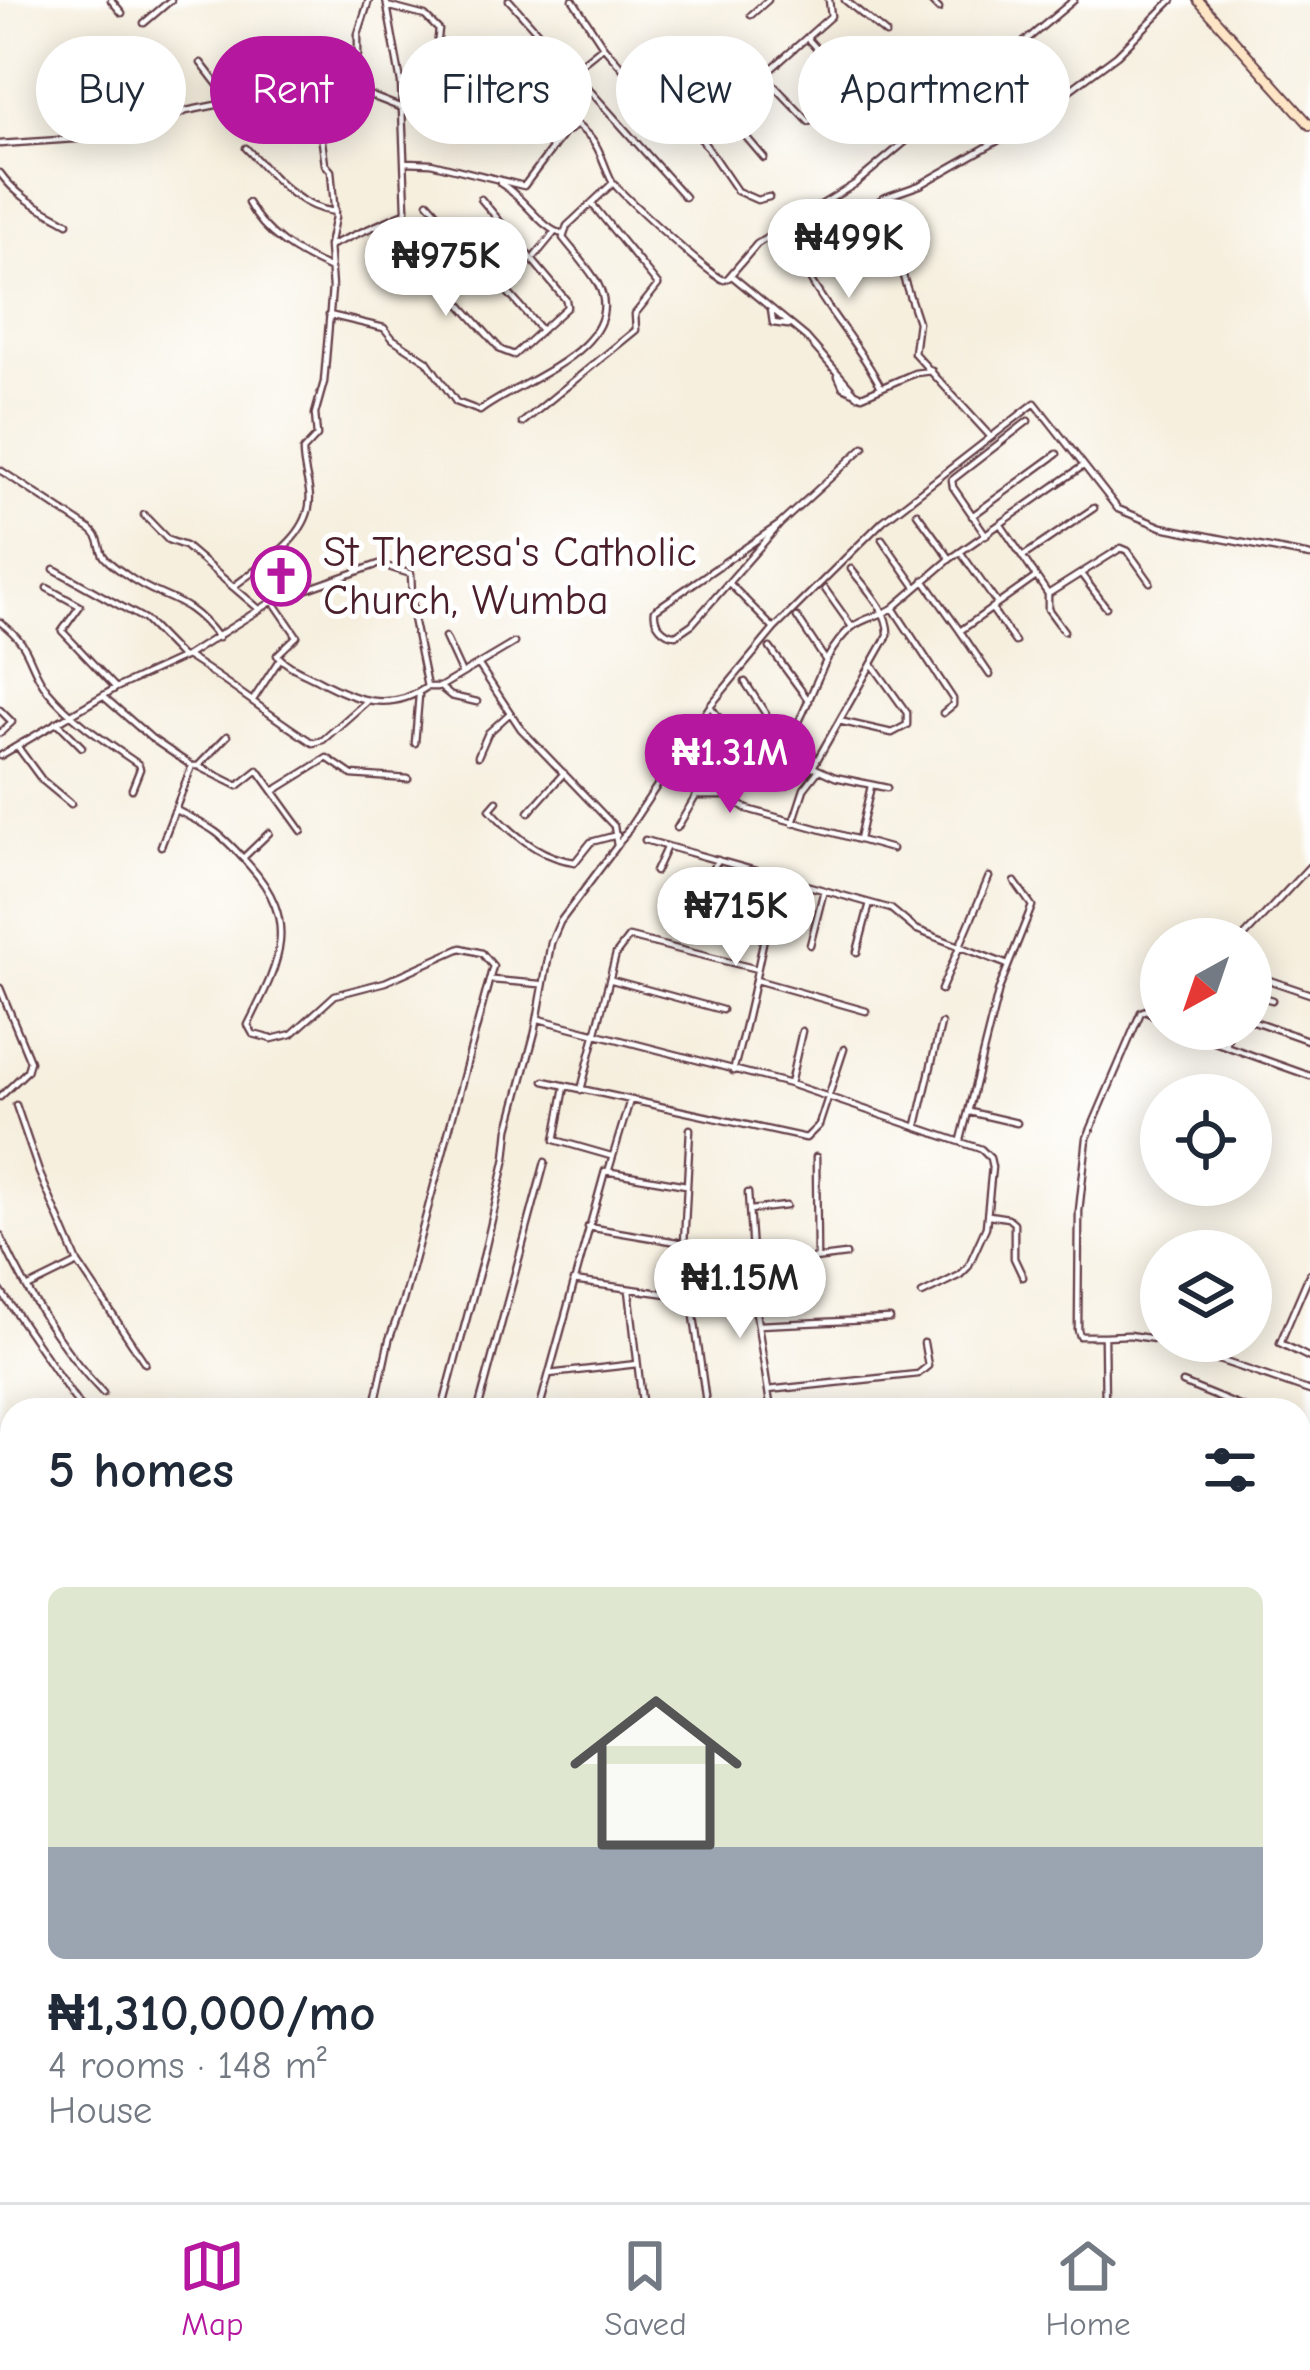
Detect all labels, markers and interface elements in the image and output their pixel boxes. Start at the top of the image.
chip: Buy [36,36,186,144]
chip: Rent [210,36,375,144]
chip: Filters [399,36,592,144]
chip: New [616,36,774,144]
chip: Apartment [798,36,1070,144]
pin: ₦499K [765,199,933,301]
text: ₦499K [794,215,904,260]
pin: ₦975K [362,217,530,319]
text: ₦975K [392,233,500,278]
place label: St Theresa's Catholic Church, Wumba [323,528,697,625]
church icon: St Theresa's Catholic Church, Wumba [250,545,312,607]
pin: ₦1.31M [632,714,828,816]
text: ₦1.31M [672,730,788,775]
pin: ₦715K [652,867,820,969]
text: ₦715K [684,883,788,928]
north arrow [1140,918,1272,1050]
map controls [1140,918,1272,1362]
button: locate [1140,1074,1272,1206]
button: layers [1140,1230,1272,1362]
pin: ₦1.15M [642,1239,838,1341]
text: ₦1.15M [681,1255,799,1300]
icon: filters [1197,1437,1263,1503]
text: 5 homes [48,1441,234,1500]
icon: home [548,1665,764,1881]
text: ₦1,310,000/mo [48,1984,376,2043]
text: 4 rooms · 148 m² [48,2043,327,2088]
text: House [48,2088,152,2133]
tab: Map [179,2233,245,2343]
tab: Saved [604,2233,687,2343]
tab: Home [1045,2233,1131,2343]

